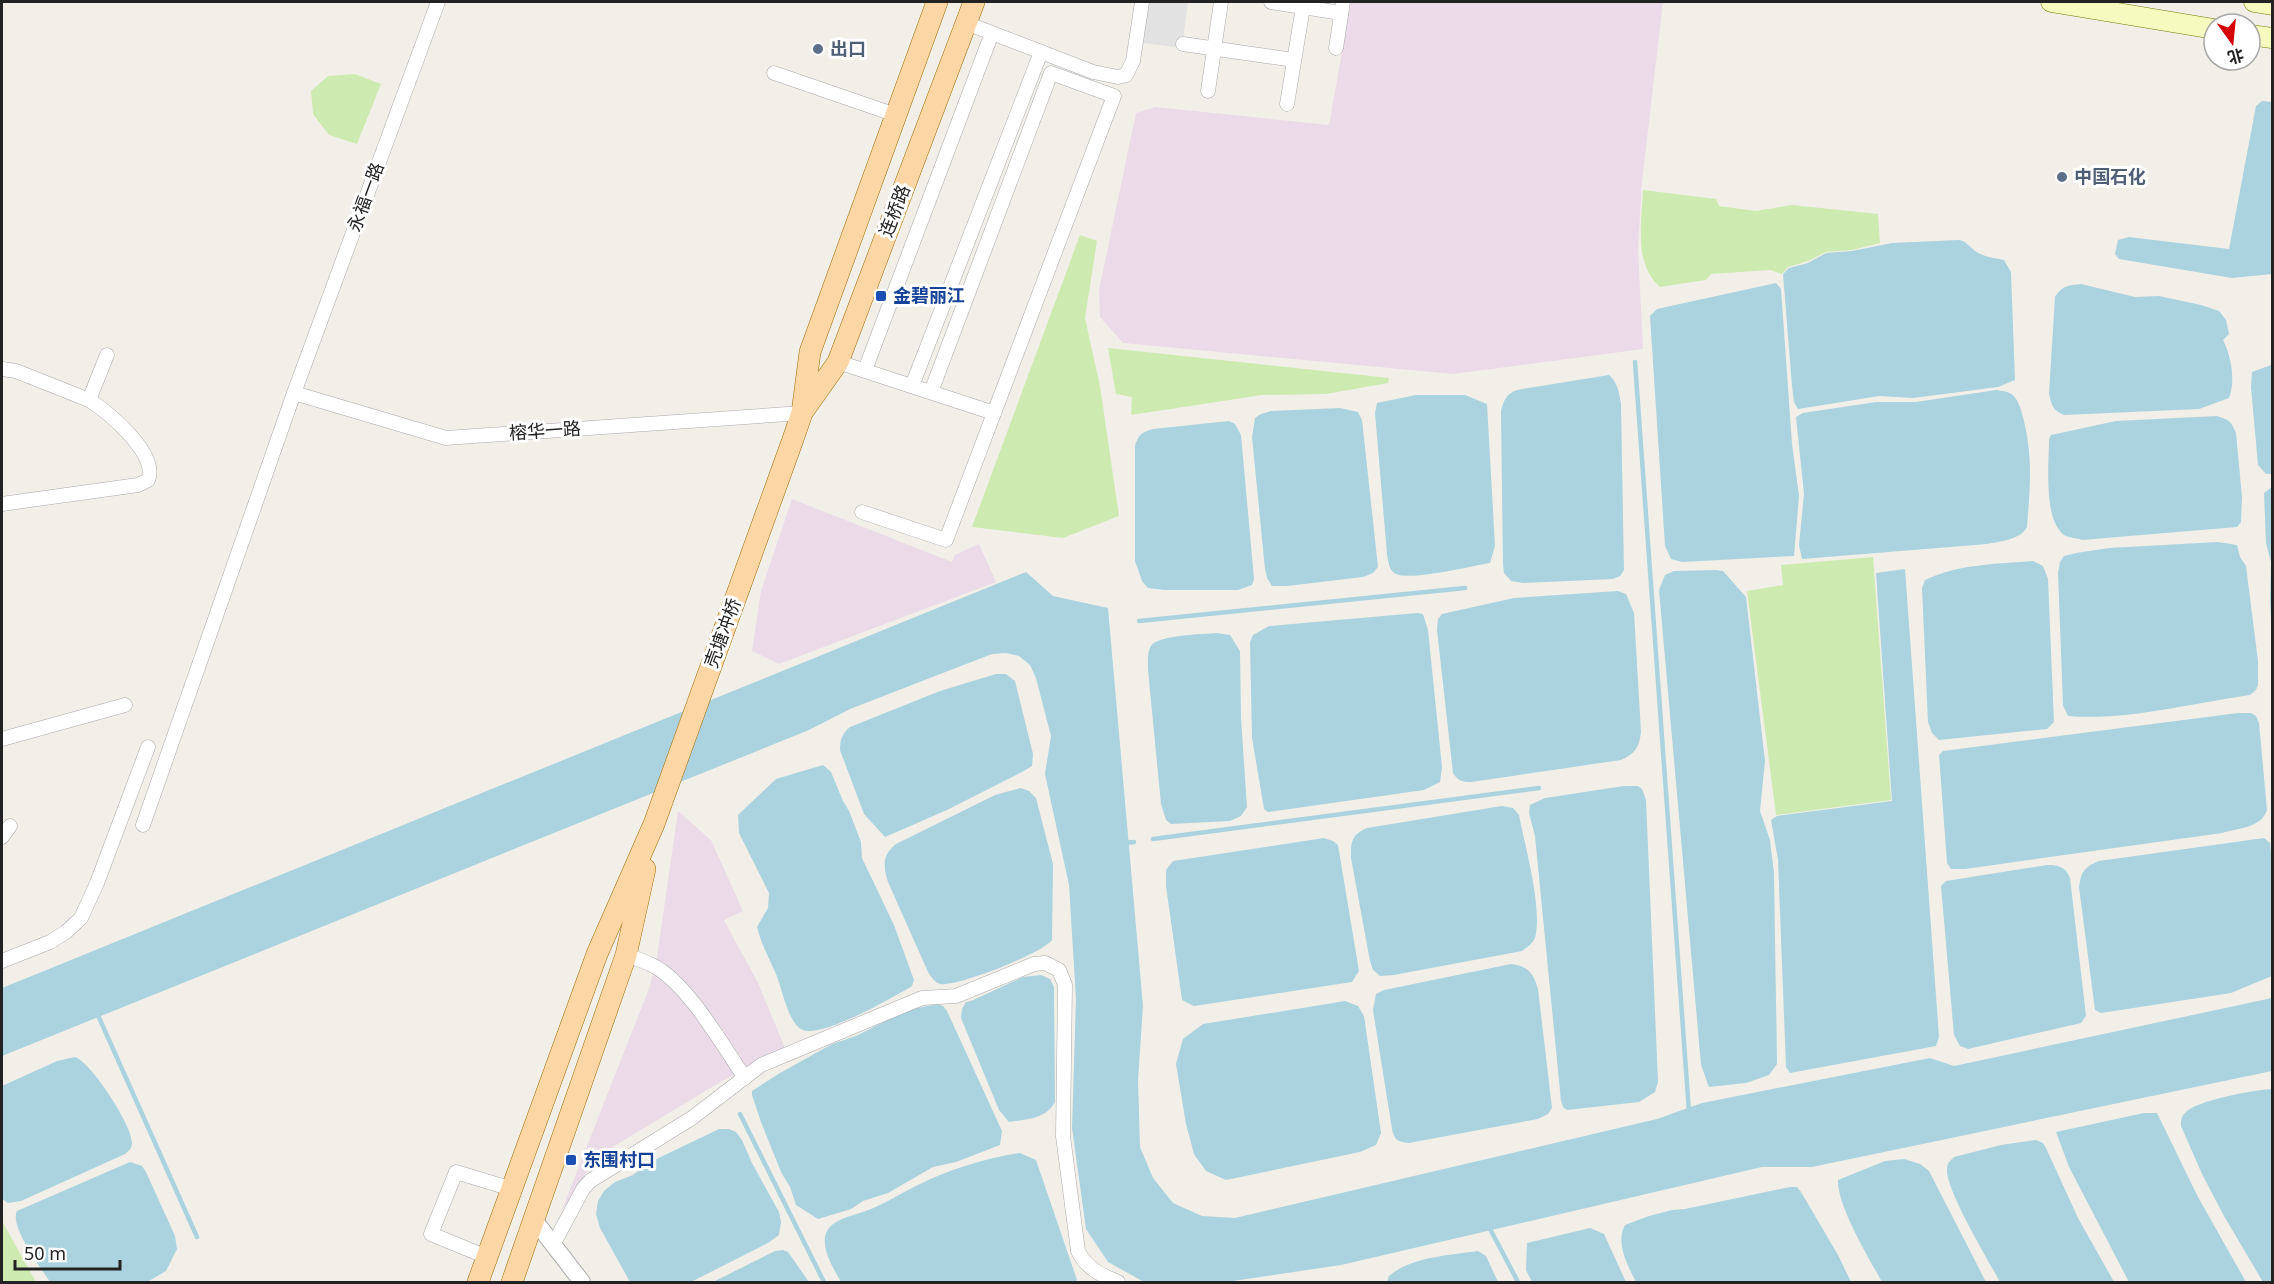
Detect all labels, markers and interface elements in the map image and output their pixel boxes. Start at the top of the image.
north arrow [2202,12,2262,72]
place label: 出口 [830,36,866,60]
marker: 出口 [811,42,825,56]
text: 北 [2225,44,2246,69]
street label: 永福一路 [341,159,389,235]
place label: 中国石化 [2074,164,2146,188]
marker: 中国石化 [2055,170,2069,184]
street label: 连桥路 [873,181,915,240]
place label: 金碧丽江 [893,283,965,307]
marker: 金碧丽江 [874,289,888,303]
street label: 榕华一路 [508,416,582,444]
street label: 壳塘冲桥 [698,595,746,671]
place label: 东围村口 [583,1147,655,1171]
marker: 东围村口 [564,1153,578,1167]
scale bar [15,1233,120,1271]
text: 50 m [24,1241,66,1265]

